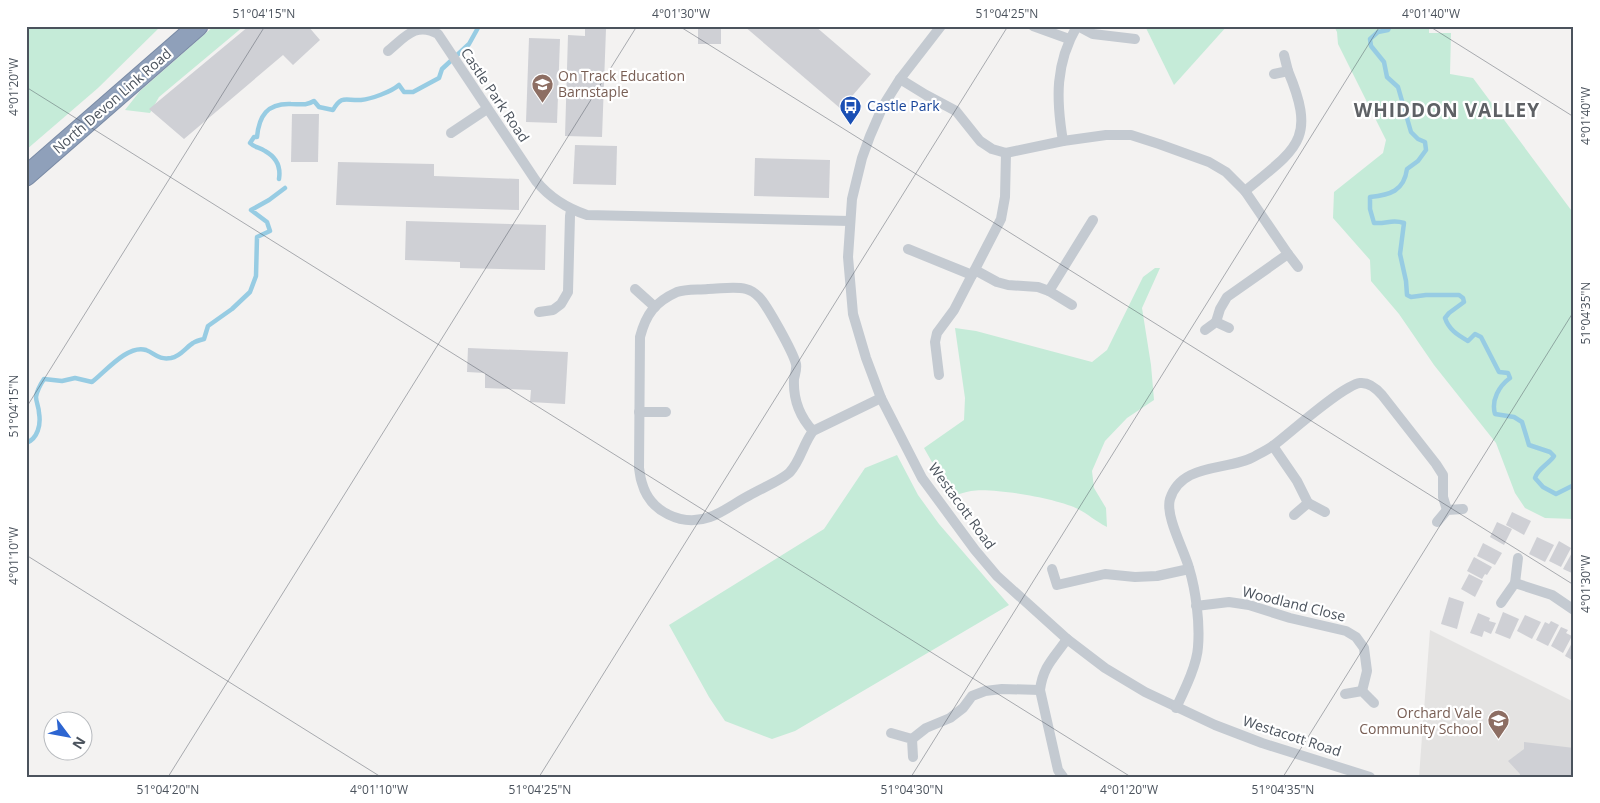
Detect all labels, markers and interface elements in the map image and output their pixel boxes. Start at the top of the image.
text: 51°04'15"N [233,5,295,22]
text: 4°01'30"W [652,5,710,22]
text: 51°04'25"N [976,5,1038,22]
text: 4°01'40"W [1402,5,1460,22]
street label: North Devon Link Road [48,44,175,157]
street label: Castle Park Road [457,44,534,145]
text: 4°01'20"W [5,58,22,116]
place label: On Track Education Barnstaple [558,66,685,101]
school or university icon: On Track Education Barnstaple [530,72,554,103]
text: 4°01'40"W [1577,87,1594,145]
bus stop icon: Castle Park [839,94,863,125]
place label: Castle Park [867,96,940,115]
district label: WHIDDON VALLEY [1354,97,1540,123]
text: 51°04'35"N [1577,282,1594,344]
text: 51°04'15"N [5,375,22,437]
street label: Westacott Road [925,459,1000,553]
text: 4°01'10"W [5,527,22,585]
text: 4°01'30"W [1577,555,1594,613]
street label: Woodland Close [1241,582,1348,626]
place label: Orchard Vale Community School [1359,703,1482,738]
school or university icon: Orchard Vale Community School [1486,709,1510,740]
north arrow [42,710,92,760]
street label: Westacott Road [1241,711,1344,760]
text: N [68,733,91,753]
text: 51°04'20"N [137,781,199,798]
text: 4°01'10"W [350,781,408,798]
text: 51°04'25"N [509,781,571,798]
text: 51°04'30"N [881,781,943,798]
text: 4°01'20"W [1100,781,1158,798]
text: 51°04'35"N [1252,781,1314,798]

